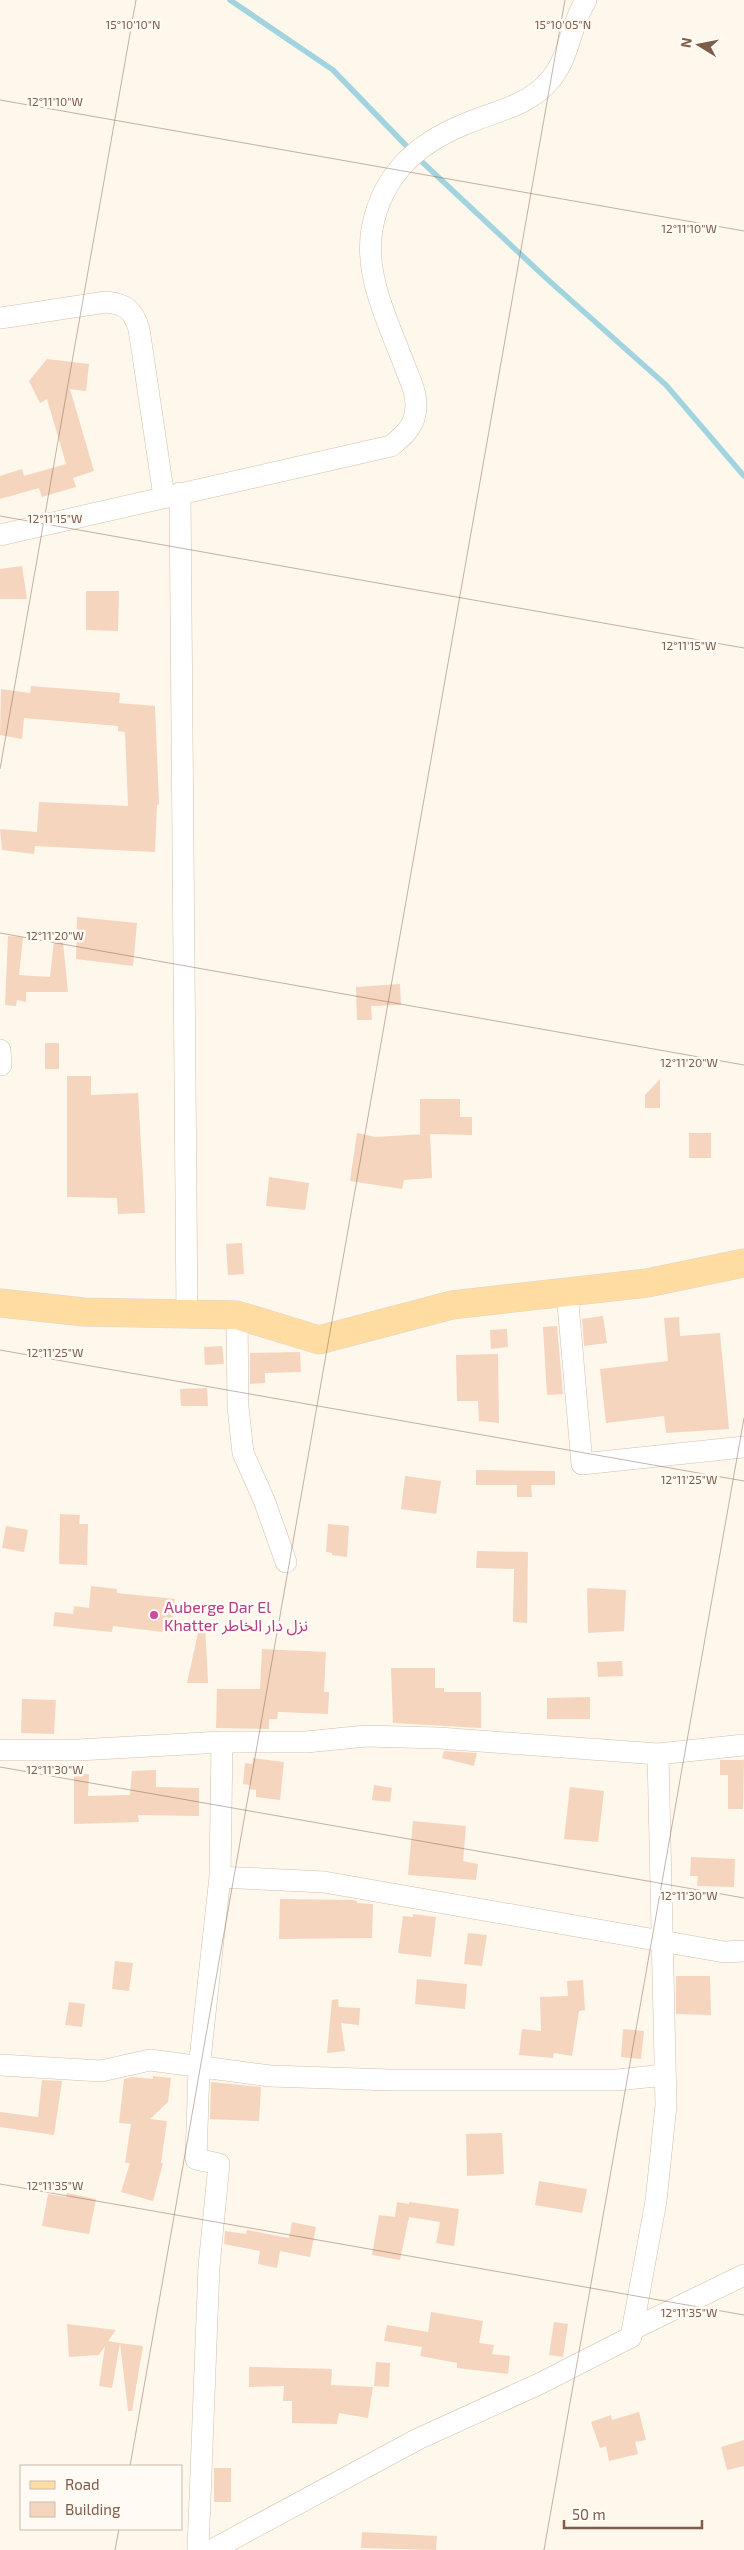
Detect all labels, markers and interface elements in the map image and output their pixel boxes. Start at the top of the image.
text: 15°10'10"N [106,17,160,31]
text: 15°10'05"N [535,17,591,31]
north arrow [674,20,724,70]
text: N [676,36,695,49]
text: 12°11'10"W [27,94,83,108]
text: 12°11'10"W [661,221,717,235]
text: 12°11'15"W [28,511,82,525]
text: 12°11'15"W [662,638,716,652]
text: 12°11'20"W [26,928,84,942]
text: 12°11'20"W [660,1055,718,1069]
text: 12°11'25"W [27,1345,83,1359]
text: 12°11'25"W [661,1472,717,1486]
place label: Auberge Dar El Khatter نزل دار الخاطر [164,1597,308,1636]
marker: Auberge Dar El Khatter نزل دار الخاطر [148,1609,160,1621]
text: 12°11'30"W [26,1762,84,1776]
text: 12°11'30"W [660,1888,718,1902]
text: 12°11'35"W [27,2178,83,2192]
text: 12°11'35"W [661,2305,717,2319]
legend [20,2465,182,2530]
text: Road [65,2475,100,2493]
scale bar [564,2498,702,2530]
text: Building [65,2500,121,2518]
text: 50 m [572,2505,606,2523]

